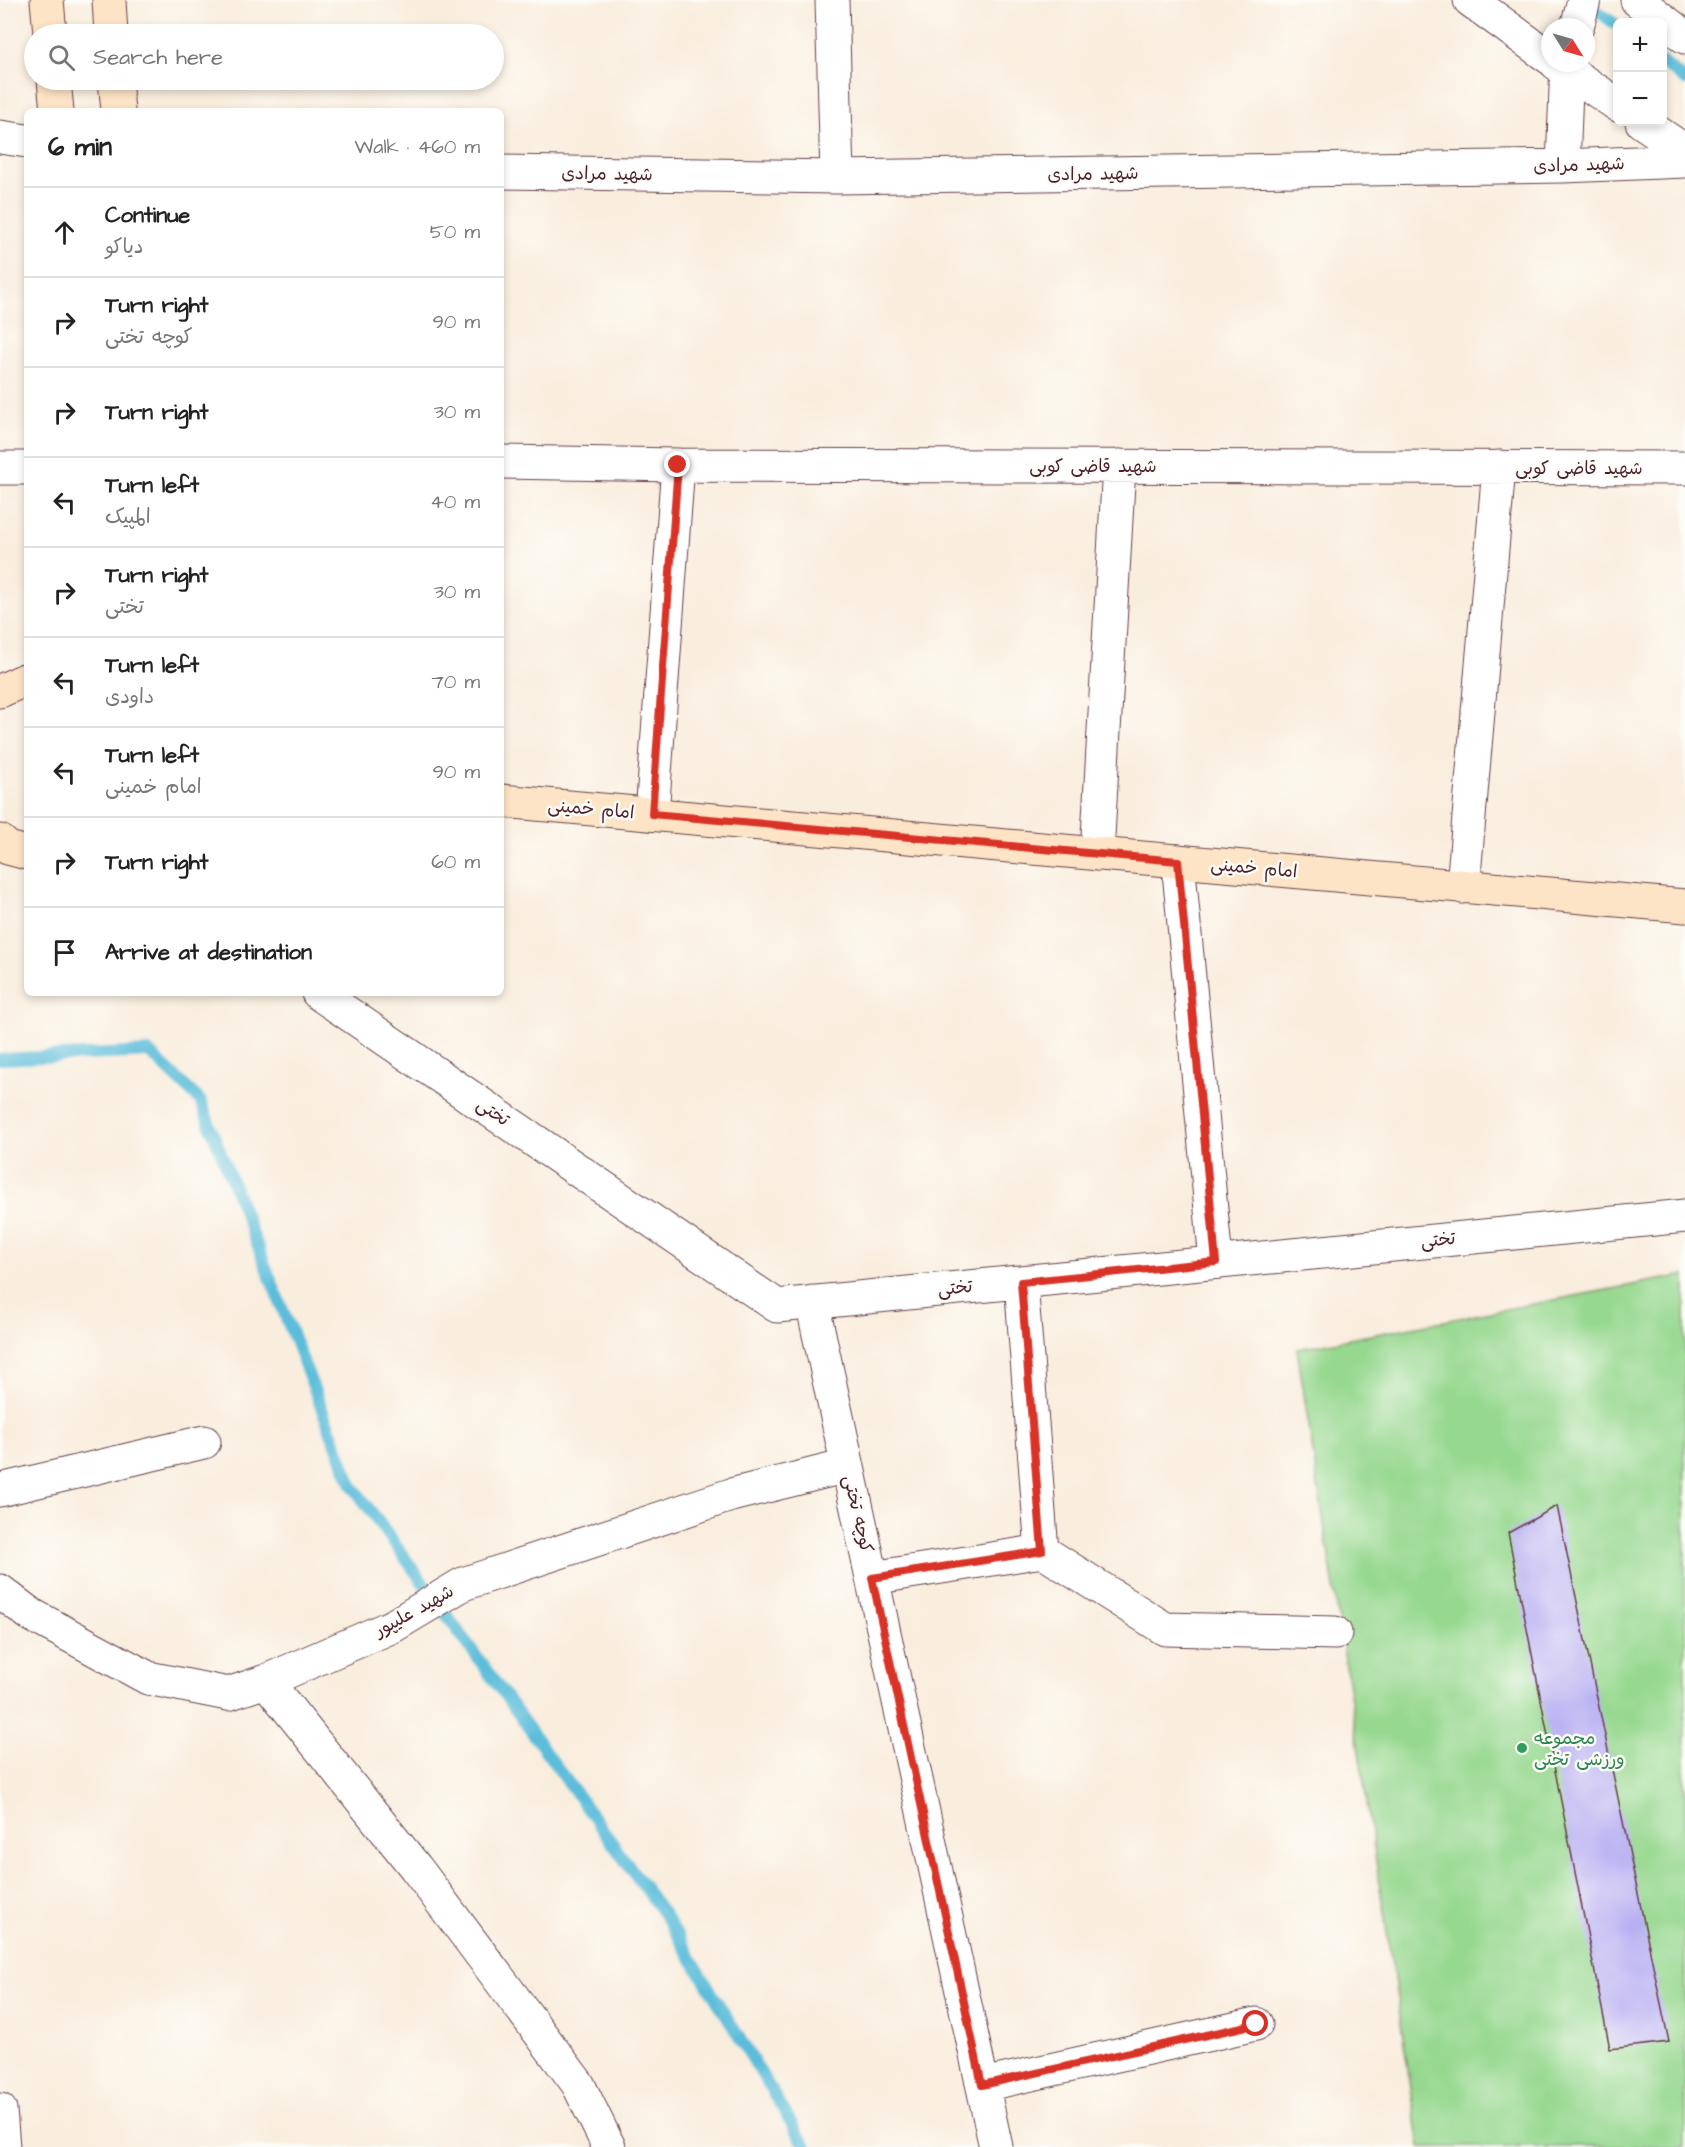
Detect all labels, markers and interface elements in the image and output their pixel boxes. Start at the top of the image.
north arrow [1541,18,1595,72]
map controls [1613,18,1667,126]
button: + [1613,18,1667,72]
search box [24,24,504,90]
icon: search [45,41,78,74]
text: Search here [93,42,223,73]
button: − [1613,72,1667,126]
text: 6 min [48,129,112,165]
text: Walk · 460 m [354,133,480,161]
street label: شهید مرادی [1533,151,1625,179]
street label: شهید مرادی [561,161,653,187]
street label: شهید مرادی [1047,161,1139,187]
text: Continue [105,200,190,231]
icon: ahead [48,216,81,249]
text: 50 m [430,218,480,246]
text: دیاکو [105,233,143,261]
text: Turn right [105,290,208,321]
icon: right [48,306,81,339]
text: 90 m [432,308,480,336]
text: کوچه تختی [105,323,193,351]
icon: right [48,396,81,429]
text: Turn right [105,397,208,428]
text: 30 m [434,398,480,426]
route end [664,451,690,477]
street label: شهید قاضی کوبی [1029,454,1157,479]
street label: شهید قاضی کوبی [1515,456,1643,481]
text: Turn left [105,470,199,501]
icon: left [48,486,81,519]
text: 40 m [430,488,480,516]
text: المپیک [105,503,151,531]
text: Turn right [105,560,208,591]
icon: right [48,576,81,609]
text: 30 m [434,578,480,606]
text: تختی [105,593,144,621]
text: Turn left [105,650,199,681]
icon: left [48,666,81,699]
text: 70 m [432,668,480,696]
text: داودی [105,683,154,711]
text: Turn left [105,740,199,771]
icon: left [48,756,81,789]
text: 90 m [432,758,480,786]
text: امام خمینی [105,773,202,801]
street label: امام خمینی [546,793,635,826]
icon: right [48,846,81,879]
text: Turn right [105,847,208,878]
text: 60 m [431,848,480,876]
street label: امام خمینی [1209,852,1298,885]
icon: arrive [48,936,81,969]
text: Arrive at destination [105,937,312,968]
street label: تختی [472,1092,515,1133]
street label: تختی [1419,1226,1457,1254]
street label: تختی [936,1274,974,1302]
street label: کوچه تختی [837,1473,879,1556]
street label: شهید علیپور [368,1579,458,1644]
place label: مجموعه ورزشی تختی [1534,1726,1625,1772]
marker: مجموعه ورزشی تختی [1515,1741,1529,1755]
route start [1242,2010,1268,2036]

